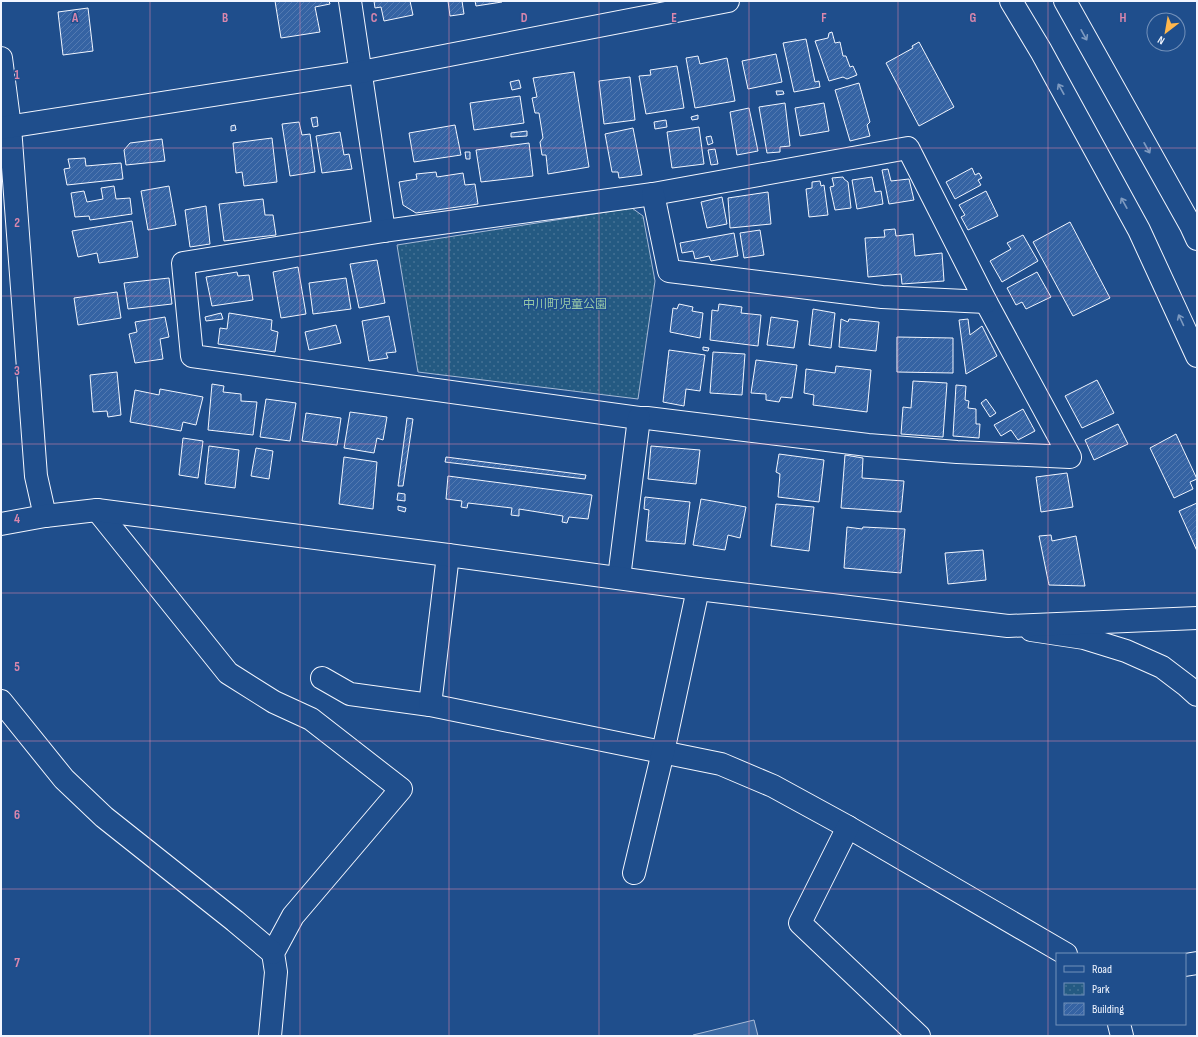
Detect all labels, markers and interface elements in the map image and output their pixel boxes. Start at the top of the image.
text: A [71,10,79,26]
text: B [222,10,228,26]
text: C [371,10,378,26]
text: D [521,10,528,26]
text: E [671,10,677,26]
text: F [821,10,827,26]
text: G [970,10,977,26]
text: H [1120,10,1127,26]
north arrow [1146,12,1186,52]
one-way arrow [1080,29,1088,41]
text: N [1155,33,1167,47]
text: 1 [14,67,20,83]
one-way arrow [1057,83,1065,95]
one-way arrow [1144,142,1152,154]
one-way arrow [1120,197,1128,209]
text: 2 [14,215,20,231]
park label: 中川町児童公園 [523,297,607,312]
one-way arrow [1177,315,1184,327]
text: 3 [14,363,20,379]
text: 4 [14,511,20,527]
text: 5 [14,659,20,675]
text: 6 [14,807,20,823]
legend [1056,953,1186,1025]
text: 7 [14,955,20,971]
text: Road [1092,962,1112,977]
text: Park [1092,982,1110,997]
text: Building [1092,1002,1124,1017]

